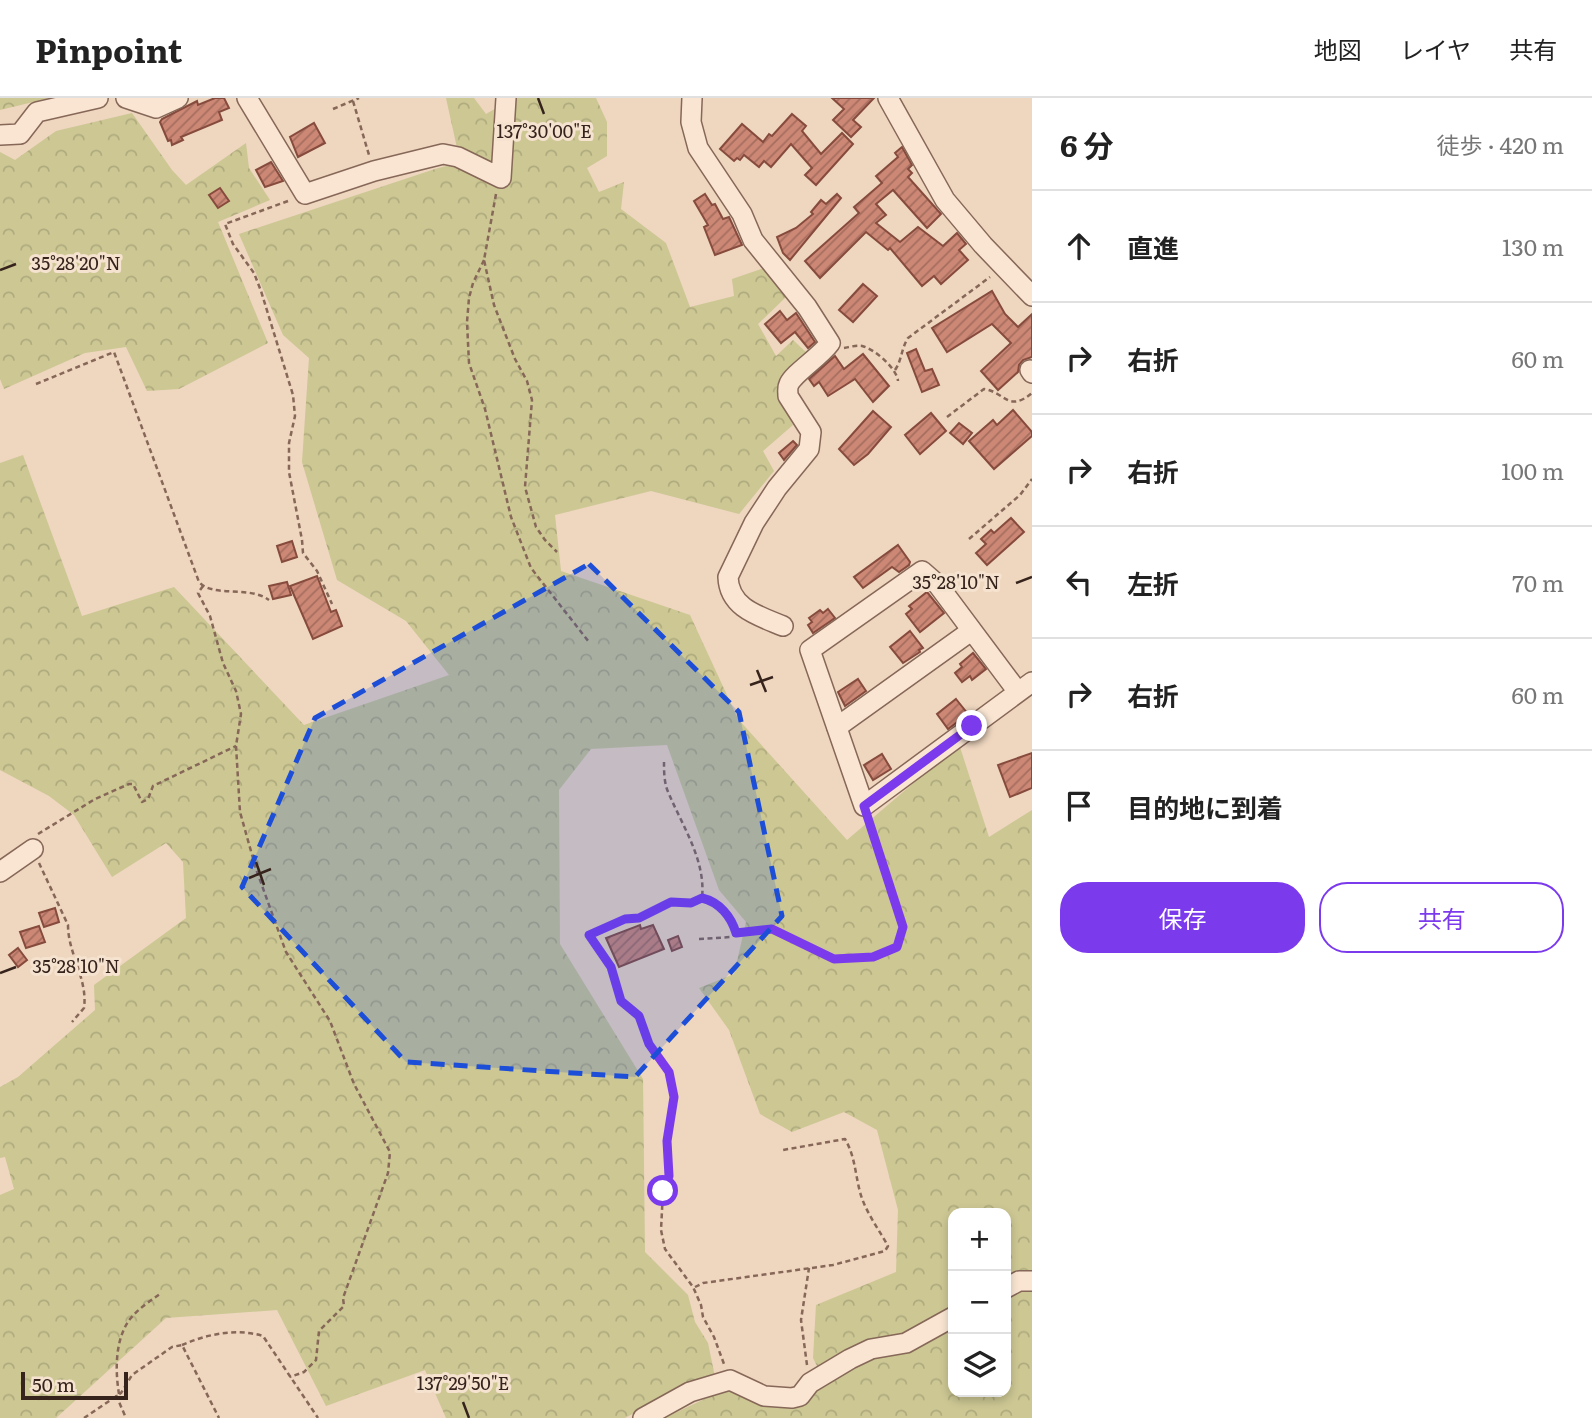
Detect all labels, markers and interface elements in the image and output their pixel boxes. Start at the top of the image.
text: Pinpoint [35,24,182,73]
text: 地図 [1314,31,1362,66]
text: レイヤ [1400,31,1471,66]
text: 共有 [1509,31,1557,66]
text: 137°30'00"E [496,117,592,144]
text: 6 分 [1060,122,1114,166]
text: 徒歩 · 420 m [1437,127,1564,161]
icon: ahead [1060,227,1098,265]
text: 直進 [1127,227,1179,266]
text: 130 m [1502,229,1564,263]
text: 35°28'20"N [31,249,121,276]
icon: right [1060,339,1098,377]
text: 右折 [1127,339,1179,378]
text: 60 m [1511,341,1564,375]
icon: right [1060,451,1098,489]
text: 右折 [1127,451,1179,490]
text: 100 m [1501,453,1564,487]
icon: left [1060,563,1098,601]
text: 左折 [1127,563,1179,602]
text: 70 m [1512,565,1564,599]
text: 35°28'10"N [912,568,1000,595]
icon: right [1060,675,1098,713]
text: 右折 [1127,675,1179,714]
text: 60 m [1511,677,1564,711]
route end [956,710,987,741]
icon: arrive [1060,787,1098,825]
text: 目的地に到着 [1127,787,1283,826]
button: 保存 [1060,882,1305,953]
button: 共有 [1319,882,1564,953]
text: 35°28'10"N [32,952,120,979]
route start [647,1175,678,1206]
map controls [948,1208,1011,1397]
button: + [948,1208,1011,1271]
button: − [948,1271,1011,1334]
button: layers [948,1334,1011,1397]
scale bar [21,1369,128,1401]
text: 137°29'50"E [417,1369,509,1396]
text: 50 m [32,1370,75,1398]

